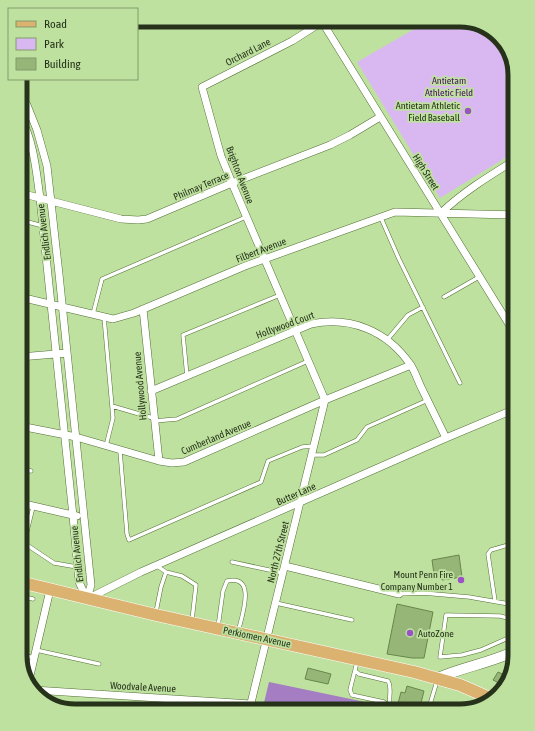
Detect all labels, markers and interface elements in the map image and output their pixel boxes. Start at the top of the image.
legend [8,8,138,80]
text: Road [44,17,67,31]
street label: Orchard Lane [224,36,273,68]
text: Park [44,37,65,51]
text: Building [44,57,82,71]
park label: Antietam Athletic Field [425,75,473,98]
place label: Antietam Athletic Field Baseball [396,100,460,123]
marker: Antietam Athletic Field Baseball [463,106,473,116]
street label: Brighton Avenue [224,145,256,206]
street label: High Street [411,152,441,192]
street label: Philmay Terrace [172,169,231,203]
street label: Endlich Avenue [35,203,53,261]
street label: Filbert Avenue [234,235,288,265]
street label: Hollywood Court [254,309,316,341]
street label: Hollywood Avenue [131,351,148,421]
street label: Cumberland Avenue [179,417,253,457]
street label: Butter Lane [275,480,318,508]
street label: North 27th Street [265,520,291,584]
street label: Endlich Avenue [69,525,85,583]
place label: Mount Penn Fire Company Number 1 [381,569,453,592]
marker: Mount Penn Fire Company Number 1 [456,575,466,585]
street label: Perkiomen Avenue [222,624,292,650]
marker: AutoZone [405,628,415,638]
place label: AutoZone [418,628,454,639]
street label: Woodvale Avenue [110,680,177,694]

